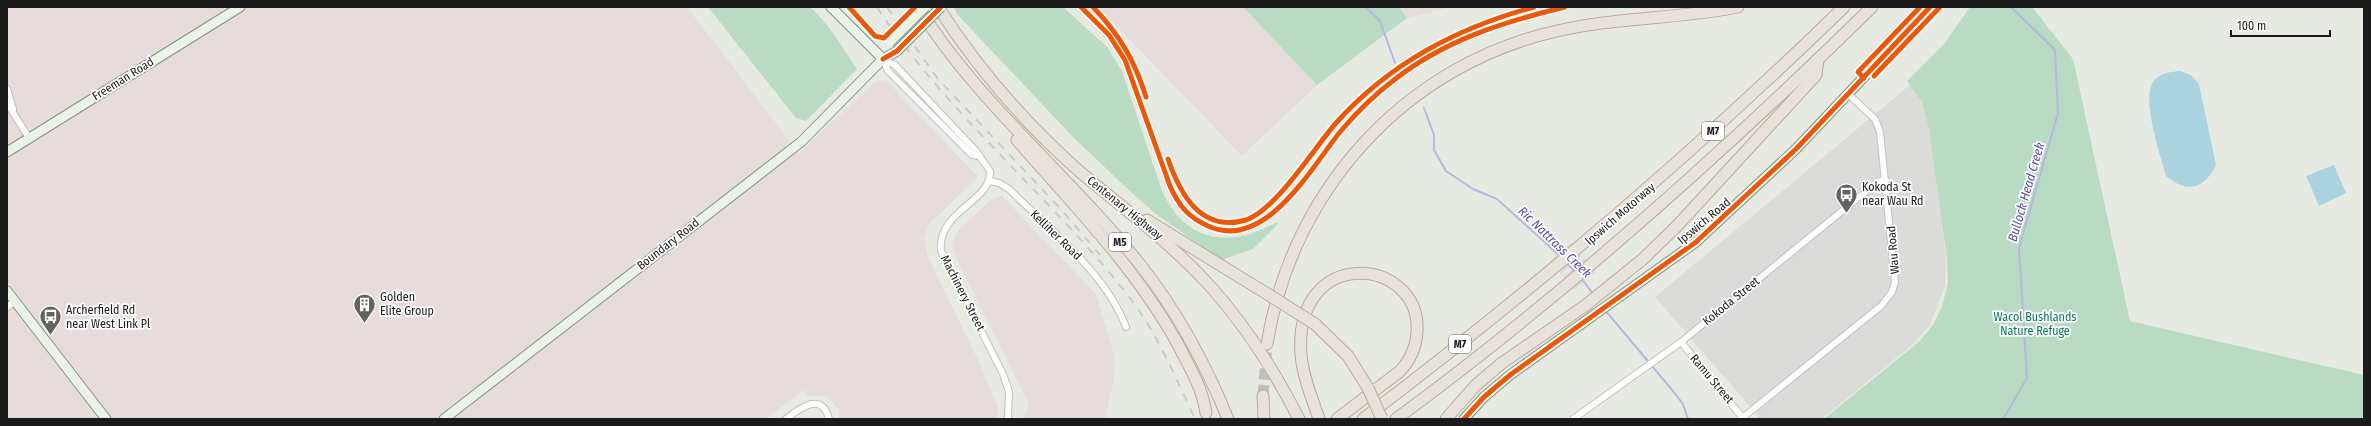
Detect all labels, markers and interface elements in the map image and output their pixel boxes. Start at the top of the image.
scale bar [2231,12,2330,38]
text: 100 m [2237,19,2266,33]
street label: Freeman Road [90,55,156,103]
road number: M7 [1702,122,1724,140]
water label: Bullock Head Creek [2005,140,2047,243]
street label: Centenary Highway [1084,173,1166,243]
street label: Ipswich Motorway [1582,180,1658,248]
place label: Kokoda St near Wau Rd [1862,180,1923,208]
bus stop icon: Kokoda St near Wau Rd [1833,181,1859,214]
street label: Ipswich Road [1675,195,1733,247]
water label: Ric Nattrass Creek [1515,203,1595,281]
street label: Kelliher Road [1028,207,1084,263]
street label: Boundary Road [634,215,702,273]
street label: Wau Road [1884,225,1902,275]
road number: M5 [1109,233,1131,251]
street label: Machinery Street [938,253,988,333]
street label: Kokoda Street [1700,274,1762,328]
place label: Golden Elite Group [380,290,434,318]
building icon: Golden Elite Group [352,291,378,324]
place label: Archerfield Rd near West Link Pl [66,303,150,331]
bus stop icon: Archerfield Rd near West Link Pl [38,304,64,337]
park label: Wacol Bushlands Nature Refuge [1994,310,2076,338]
road number: M7 [1449,335,1471,353]
street label: Ramu Street [1687,351,1737,407]

